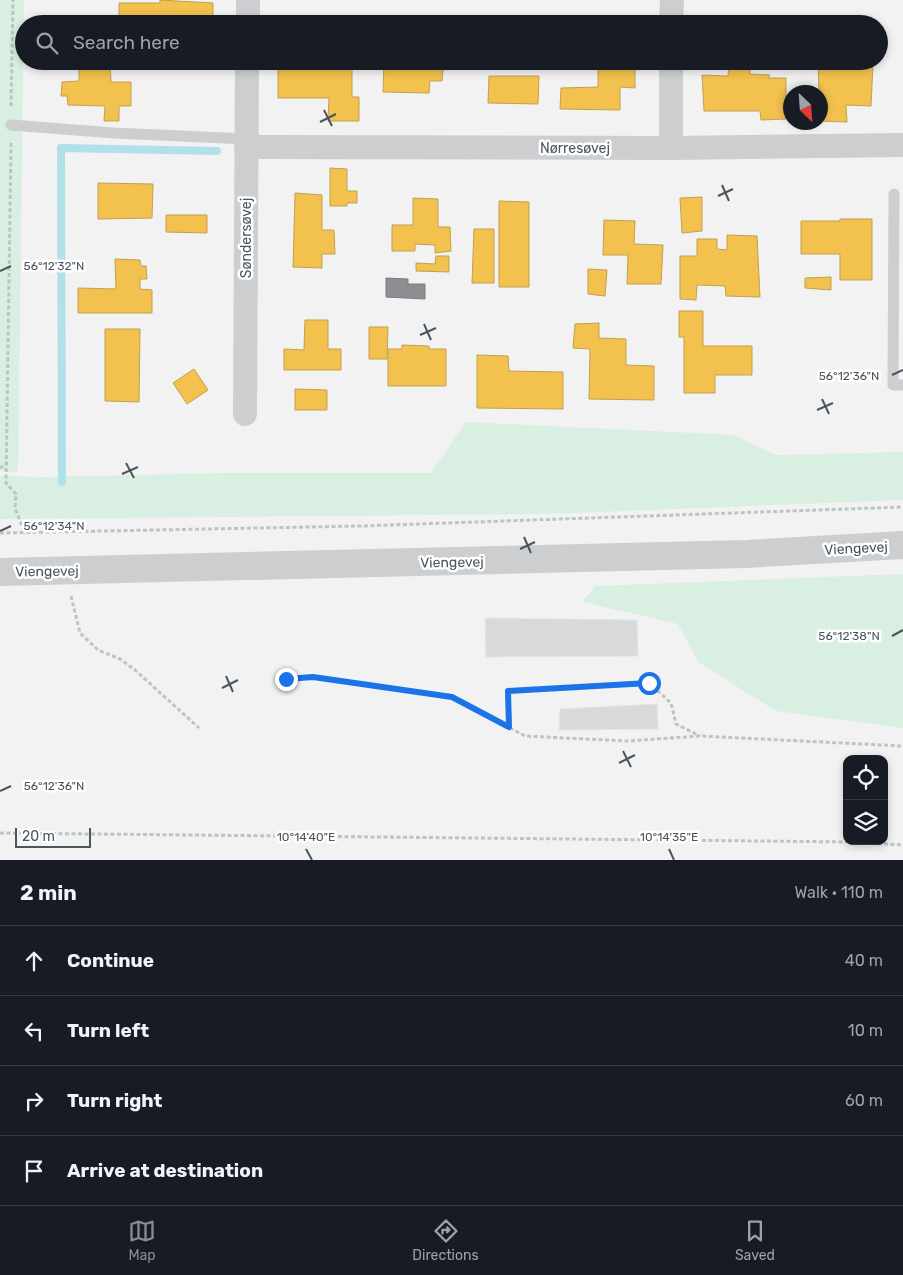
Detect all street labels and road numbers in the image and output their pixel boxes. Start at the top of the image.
street label: Nørresøvej [540,140,610,157]
street label: Søndersøvej [238,198,255,278]
street label: Viengevej [824,538,888,559]
street label: Viengevej [420,553,484,572]
street label: Viengevej [15,562,79,581]

